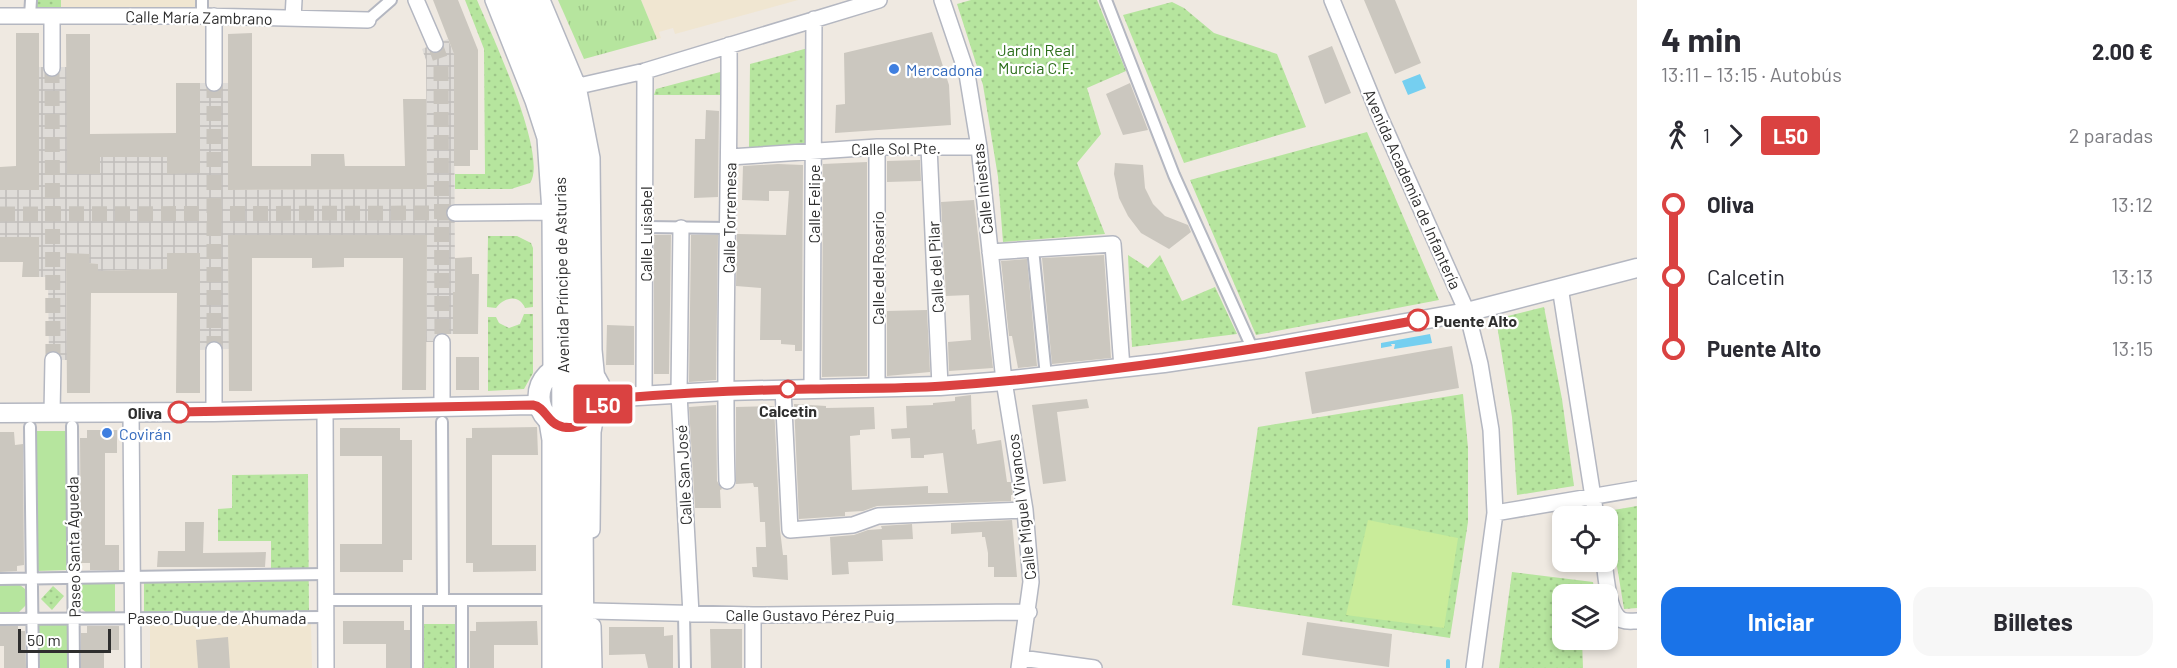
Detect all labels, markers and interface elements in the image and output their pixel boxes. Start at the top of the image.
street label: Calle María Zambrano [125,6,273,28]
text: 4 min [1661,19,1742,59]
text: 2.00 € [2092,38,2153,64]
park label: Jardín Real Murcia C.F. [997,40,1075,77]
place label: Mercadona [906,60,982,79]
marker: Mercadona [887,62,901,76]
text: 13:11 – 13:15 · Autobús [1661,62,1842,86]
street label: Avenida Academia de Infantería [1360,86,1466,292]
icon: walk [1661,119,1694,152]
icon: forward [1719,119,1752,152]
text: 1 [1703,123,1710,147]
text: L50 [1773,123,1808,148]
text: 2 paradas [2069,123,2153,147]
street label: Calle Sol Pte. [851,138,941,158]
street label: Calle Iniestas [968,143,996,235]
street label: Calle Torremesa [719,162,739,274]
street label: Calle Felipe [804,165,823,243]
street label: Avenida Príncipe de Asturias [550,177,572,373]
street label: Calle Luisabel [636,186,655,282]
text: Oliva [1707,191,1754,217]
text: 13:12 [2111,192,2153,216]
street label: Calle del Rosario [868,211,887,325]
street label: Calle del Pilar [923,220,947,314]
text: Calcetin [1707,263,1785,289]
text: 13:13 [2112,264,2153,288]
marker: Puente Alto [1407,309,1429,331]
place label: Puente Alto [1434,311,1517,330]
text: Puente Alto [1707,335,1821,361]
text: 13:15 [2112,336,2153,360]
marker: Calcetin [779,380,797,398]
line badge: L50 [568,384,638,424]
text: L50 [585,392,621,417]
marker: Oliva [168,401,190,423]
place label: Calcetin [759,401,817,420]
place label: Oliva [128,403,162,422]
place label: Covirán [119,424,171,443]
street label: Calle San José [671,424,695,526]
marker: Covirán [100,426,114,440]
street label: Calle Miguel Vivancos [1003,433,1039,581]
street label: Paseo Santa Águeda [62,476,84,618]
map controls [1552,506,1618,650]
button: locate [1552,506,1618,572]
button: layers [1552,584,1618,650]
button: Iniciar [1661,587,1901,656]
button: Billetes [1913,587,2153,656]
street label: Calle Gustavo Pérez Puig [725,605,895,624]
street label: Paseo Duque de Ahumada [128,608,306,627]
scale bar [18,626,111,654]
text: 50 m [27,630,61,649]

